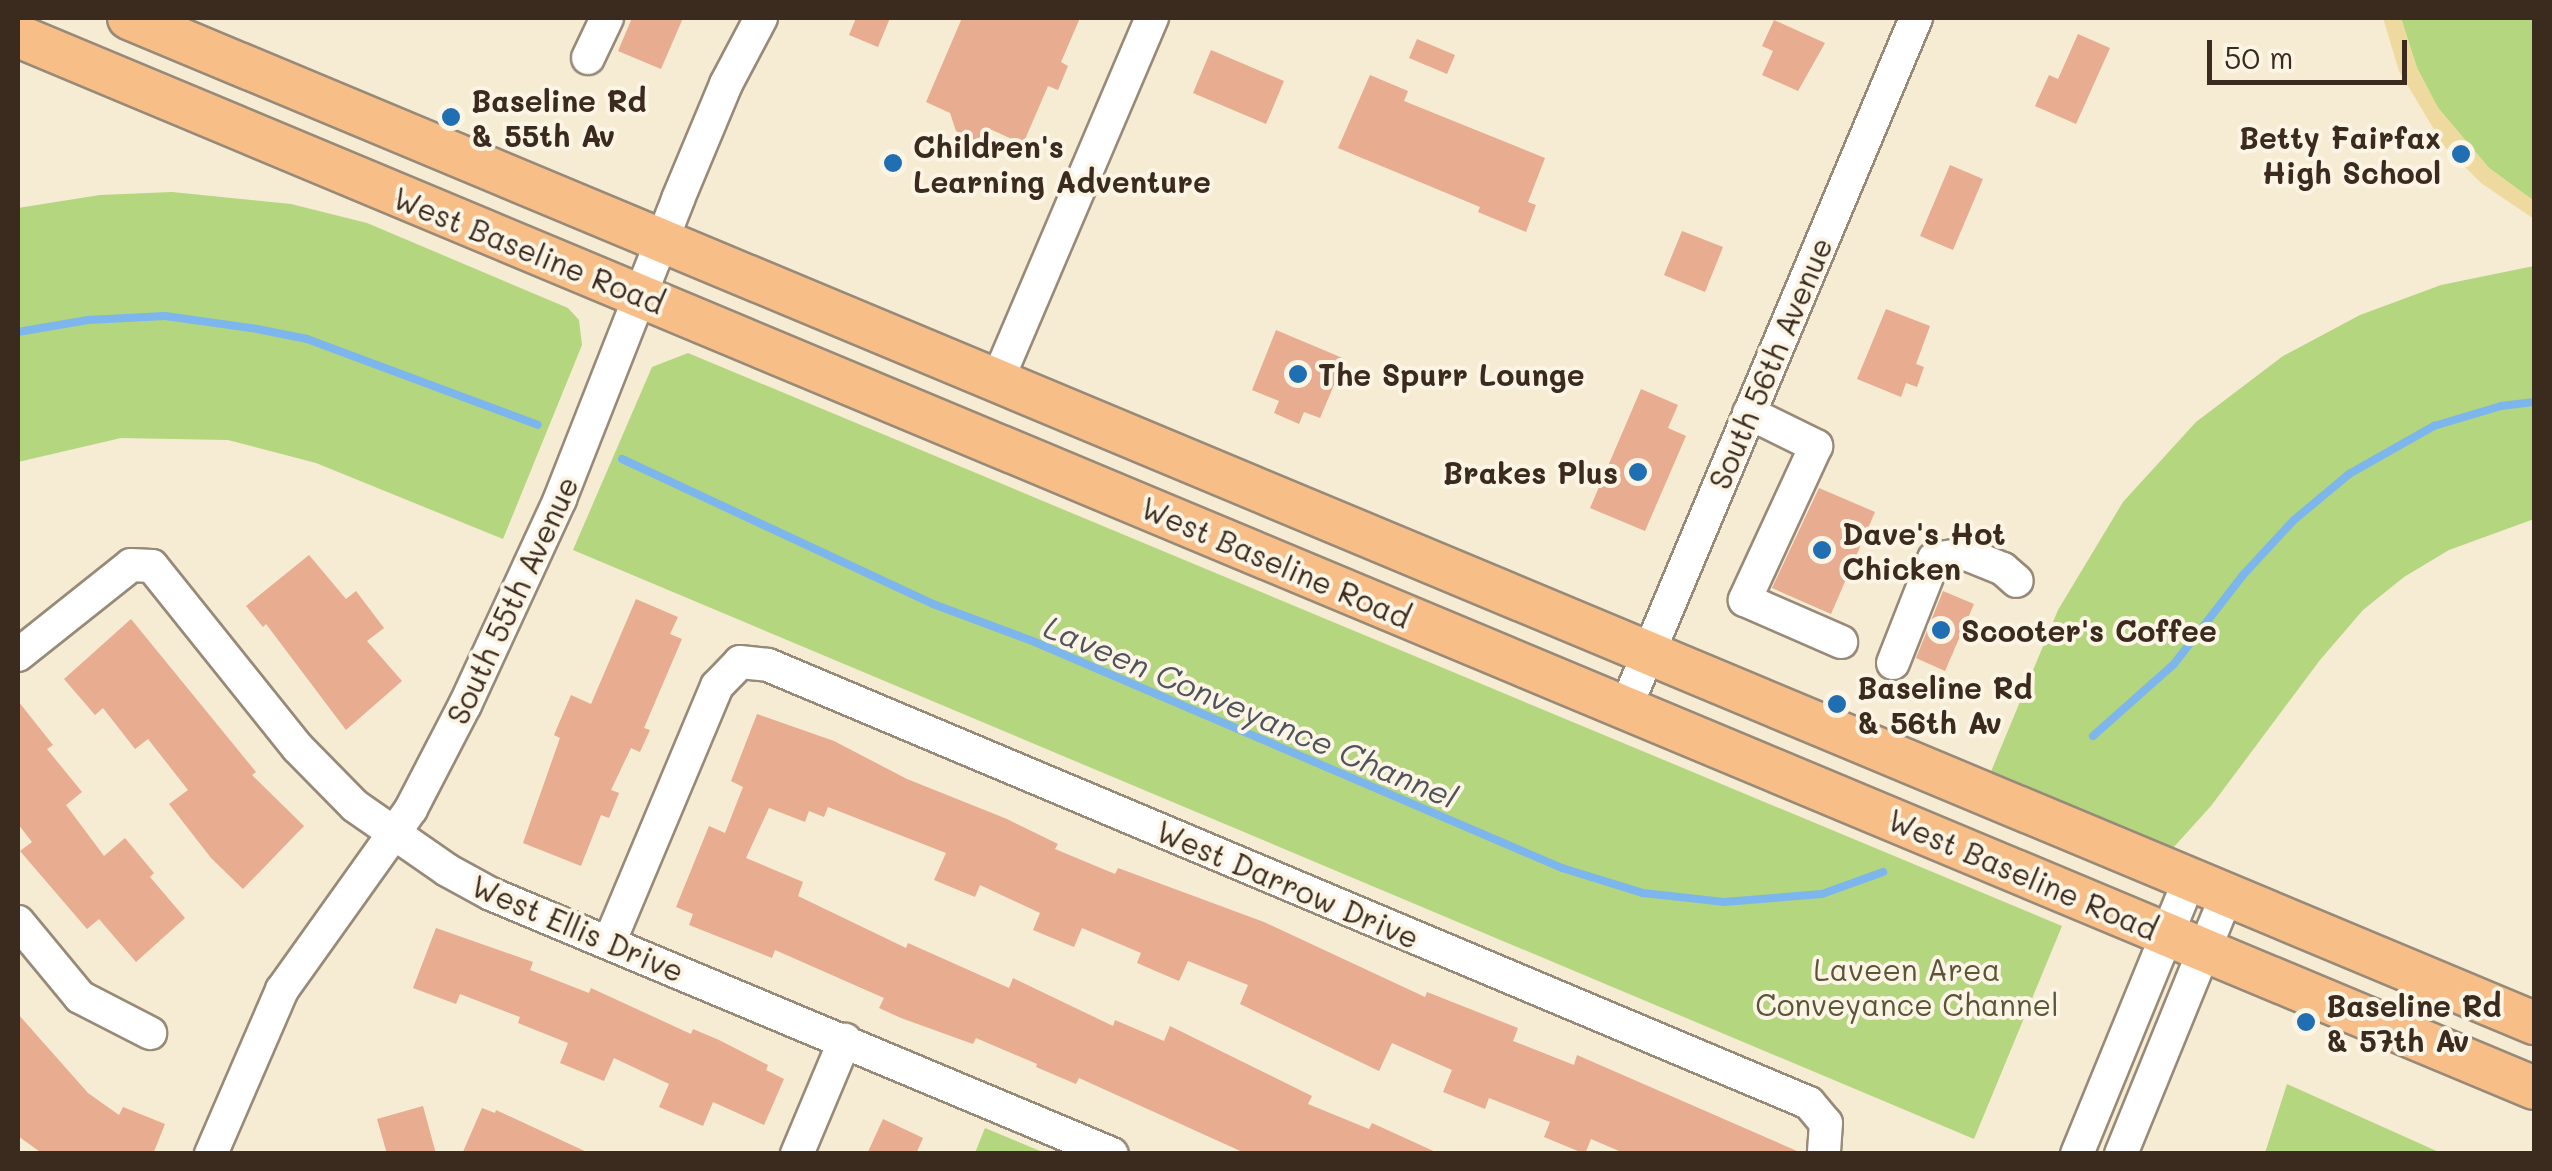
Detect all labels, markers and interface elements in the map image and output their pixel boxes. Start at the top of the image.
scale bar [2212,20,2412,82]
text: 50 m [2224,37,2294,77]
place label: Baseline Rd & 55th Av [471,82,647,152]
marker: Baseline Rd & 55th Av [440,106,462,128]
place label: Betty Fairfax High School [2239,119,2441,190]
place label: Children's Learning Adventure [913,128,1211,198]
marker: Betty Fairfax High School [2450,143,2472,165]
marker: Children's Learning Adventure [882,152,904,174]
street label: West Baseline Road [388,179,670,321]
street label: South 56th Avenue [1701,232,1839,494]
place label: The Spurr Lounge [1318,356,1585,392]
marker: The Spurr Lounge [1287,363,1309,385]
place label: Brakes Plus [1443,454,1618,490]
marker: Brakes Plus [1627,461,1649,483]
street label: South 55th Avenue [439,470,585,730]
street label: West Baseline Road [1136,489,1416,635]
place label: Dave's Hot Chicken [1842,515,2006,586]
marker: Dave's Hot Chicken [1811,539,1833,561]
water label: Laveen Conveyance Channel [1039,606,1463,816]
place label: Scooter's Coffee [1961,612,2217,648]
marker: Scooter's Coffee [1930,619,1952,641]
place label: Baseline Rd & 56th Av [1857,669,2033,740]
marker: Baseline Rd & 56th Av [1826,693,1848,715]
street label: West Baseline Road [1883,801,2163,947]
street label: West Darrow Drive [1151,812,1425,956]
street label: West Ellis Drive [466,867,690,989]
park label: Laveen Area Conveyance Channel [1755,951,2059,1022]
place label: Baseline Rd & 57th Av [2326,987,2502,1058]
marker: Baseline Rd & 57th Av [2295,1011,2317,1033]

